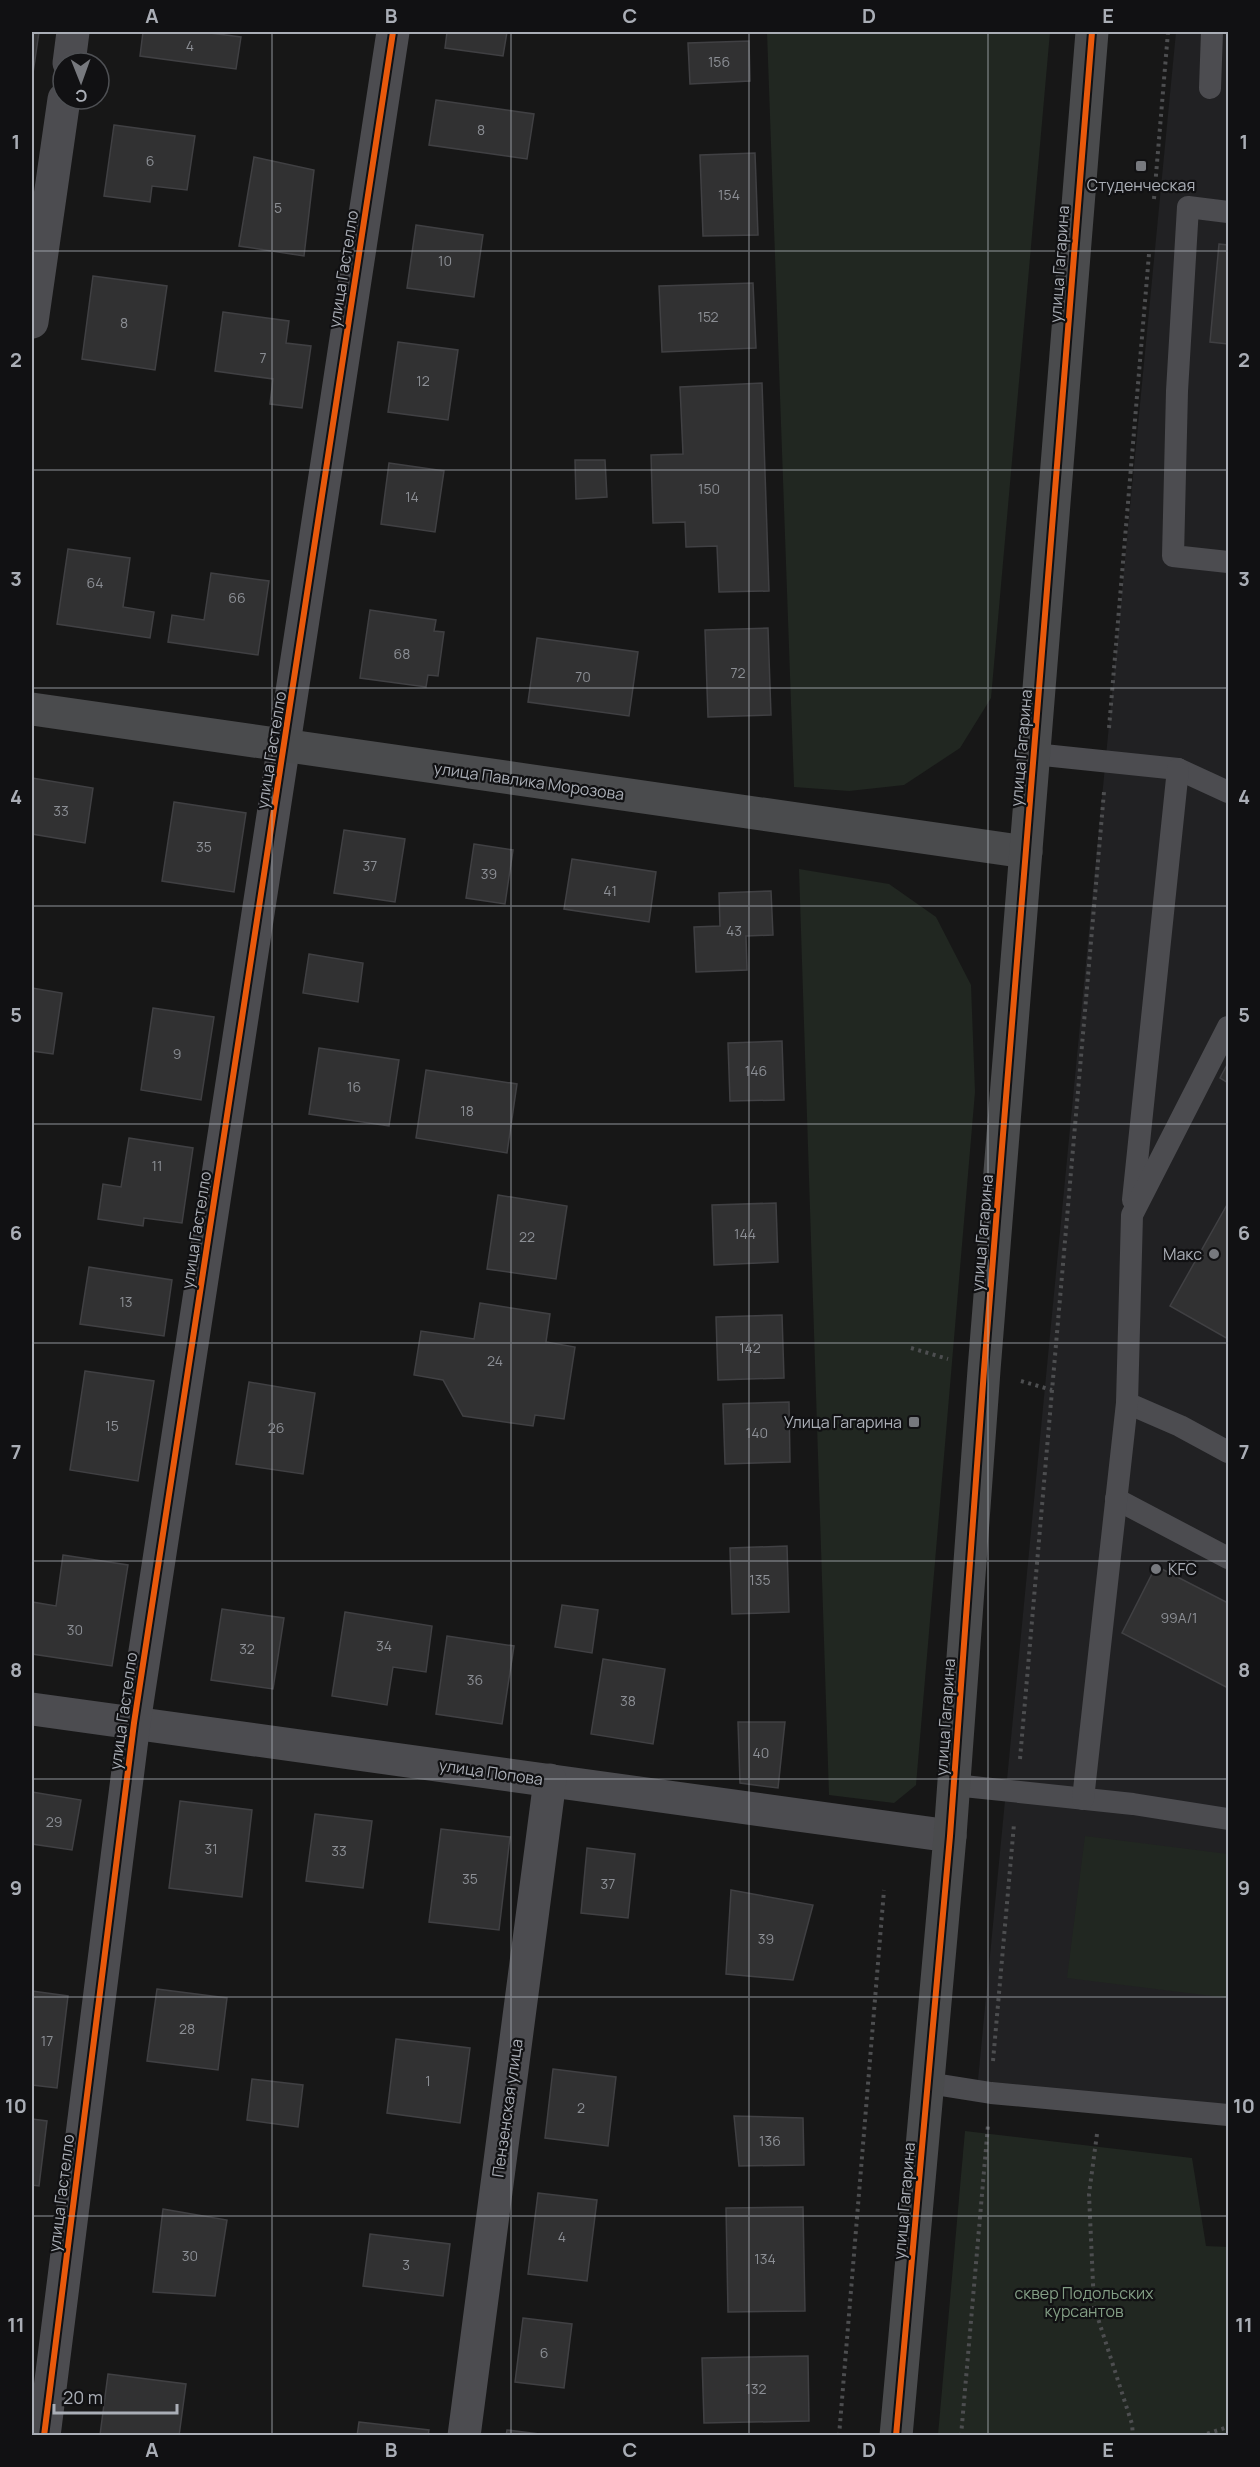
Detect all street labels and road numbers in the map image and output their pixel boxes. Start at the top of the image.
street label: улица Гагарина [1044,205,1074,323]
street label: улица Гастелло [323,209,363,329]
street label: улица Гагарина [1005,688,1037,808]
street label: улица Гастелло [251,690,291,810]
street label: улица Павлика Морозова [432,757,626,805]
street label: улица Гастелло [176,1170,216,1290]
street label: улица Гагарина [966,1173,998,1293]
street label: улица Гастелло [104,1651,142,1771]
street label: улица Гагарина [930,1658,960,1776]
street label: улица Попова [438,1754,544,1790]
street label: Пензенская улица [486,2037,528,2179]
street label: улица Гастелло [43,2133,79,2253]
street label: улица Гагарина [888,2141,920,2261]

